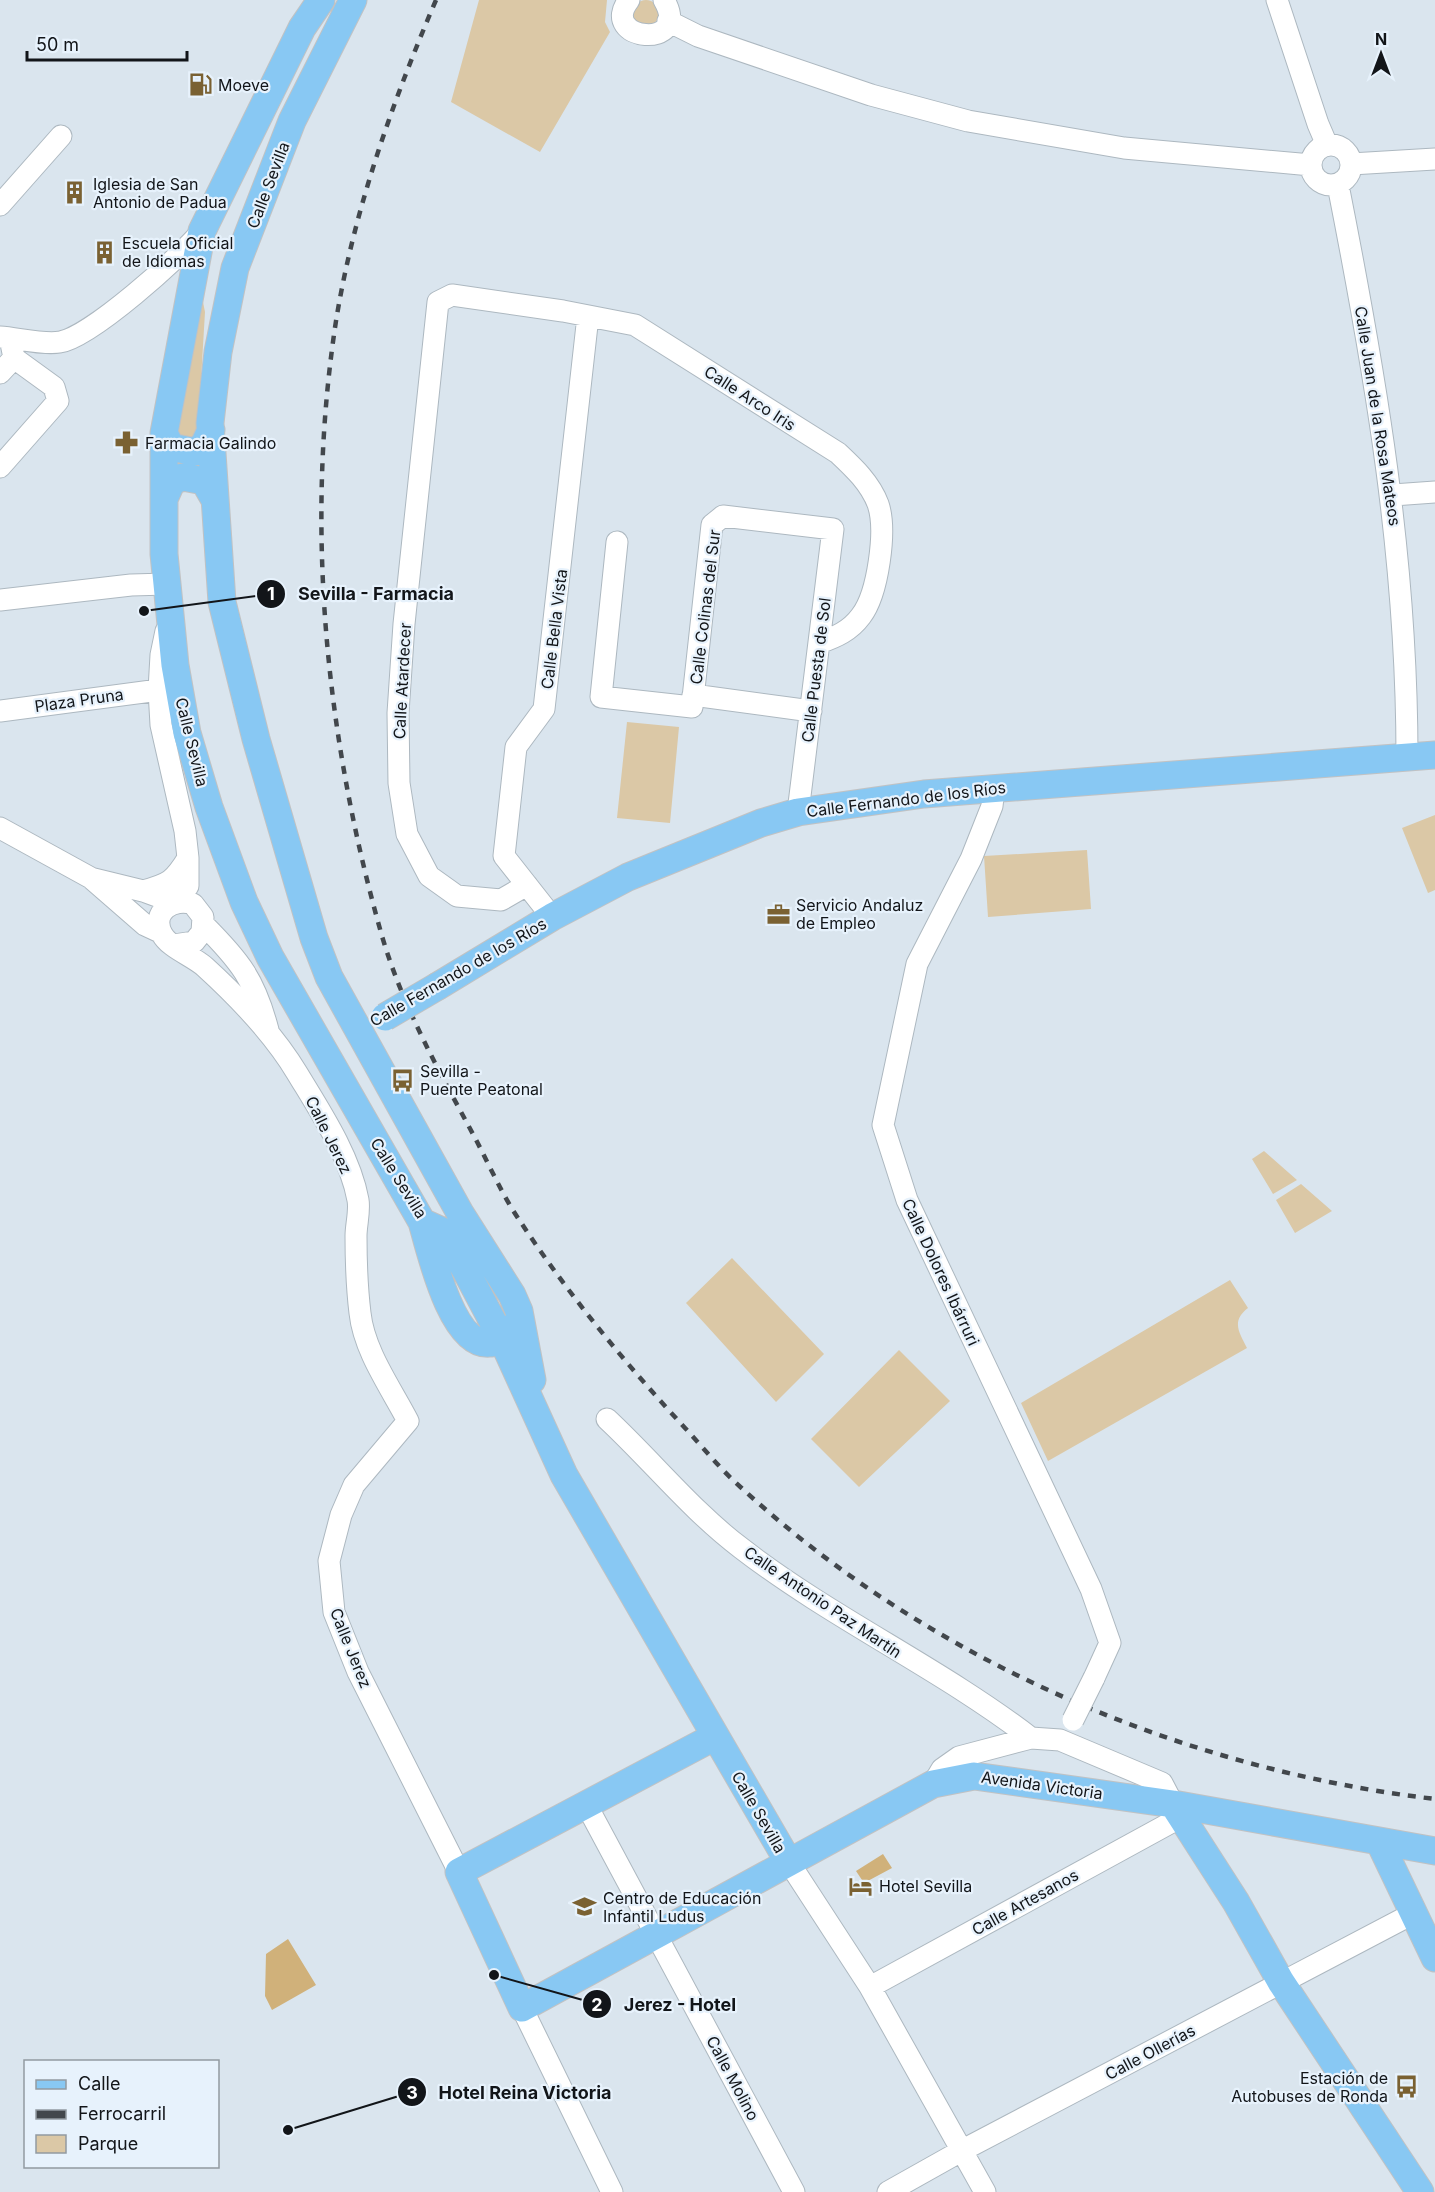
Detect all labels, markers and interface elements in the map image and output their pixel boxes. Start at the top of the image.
scale bar [27,24,188,62]
north arrow [1351,24,1411,84]
text: N [1375,29,1387,49]
text: 50 m [36,34,79,55]
fuel station icon: Moeve [187,72,213,98]
place label: Moeve [218,75,269,95]
street label: Calle Sevilla [242,139,294,231]
place label: Iglesia de San Antonio de Padua [93,174,227,212]
building icon: Iglesia de San Antonio de Padua [62,180,88,206]
place label: Escuela Oficial de Idiomas [122,233,233,271]
building icon: Escuela Oficial de Idiomas [91,239,117,265]
street label: Calle Juan de la Rosa Mateos [1351,305,1405,527]
street label: Calle Arco Iris [700,361,800,435]
pharmacy icon: Farmacia Galindo [114,430,140,456]
place label: Farmacia Galindo [145,433,276,453]
street label: Calle Colinas del Sur [686,528,724,686]
street label: Calle Bella Vista [537,568,571,690]
callout: Sevilla - Farmacia [256,576,466,612]
text: 1 [267,583,275,604]
text: Sevilla - Farmacia [298,583,454,604]
street label: Calle Puesta de Sol [797,596,835,744]
street label: Calle Atardecer [389,622,415,740]
street label: Plaza Pruna [33,684,125,716]
street label: Calle Sevilla [171,695,213,789]
street label: Calle Fernando de los Ríos [805,777,1007,821]
place label: Servicio Andaluz de Empleo [796,895,923,933]
office icon: Servicio Andaluz de Empleo [765,901,791,927]
street label: Calle Fernando de los Ríos [366,913,550,1031]
place label: Sevilla - Puente Peatonal [420,1061,543,1099]
bus stop icon: Sevilla - Puente Peatonal [389,1067,415,1093]
street label: Calle Jerez [302,1093,356,1177]
street label: Calle Sevilla [366,1134,432,1222]
street label: Calle Dolores Ibárruri [898,1195,984,1349]
street label: Calle Antonio Paz Martín [740,1542,906,1662]
street label: Calle Jerez [326,1605,376,1691]
street label: Avenida Victoria [980,1767,1104,1803]
street label: Calle Sevilla [728,1768,790,1856]
street label: Calle Artesanos [968,1864,1082,1940]
hotel icon: Hotel Sevilla [848,1873,874,1899]
place label: Hotel Sevilla [879,1876,972,1896]
place label: Centro de Educación Infantil Ludus [603,1888,761,1926]
school or university icon: Centro de Educación Infantil Ludus [572,1894,598,1920]
callout: Jerez - Hotel [582,1986,748,2022]
text: 2 [591,1994,603,2015]
text: Jerez - Hotel [624,1994,736,2015]
street label: Calle Ollerías [1102,2020,1198,2084]
street label: Calle Molino [702,2032,764,2124]
legend [24,2060,219,2168]
place label: Estación de Autobuses de Ronda [1231,2068,1388,2106]
text: Calle [78,2073,120,2094]
callout: Hotel Reina Victoria [397,2074,624,2110]
bus stop icon: Estación de Autobuses de Ronda [1393,2074,1419,2100]
text: 3 [406,2082,418,2103]
text: Hotel Reina Victoria [438,2082,612,2103]
text: Ferrocarril [78,2103,166,2124]
text: Parque [78,2133,138,2154]

